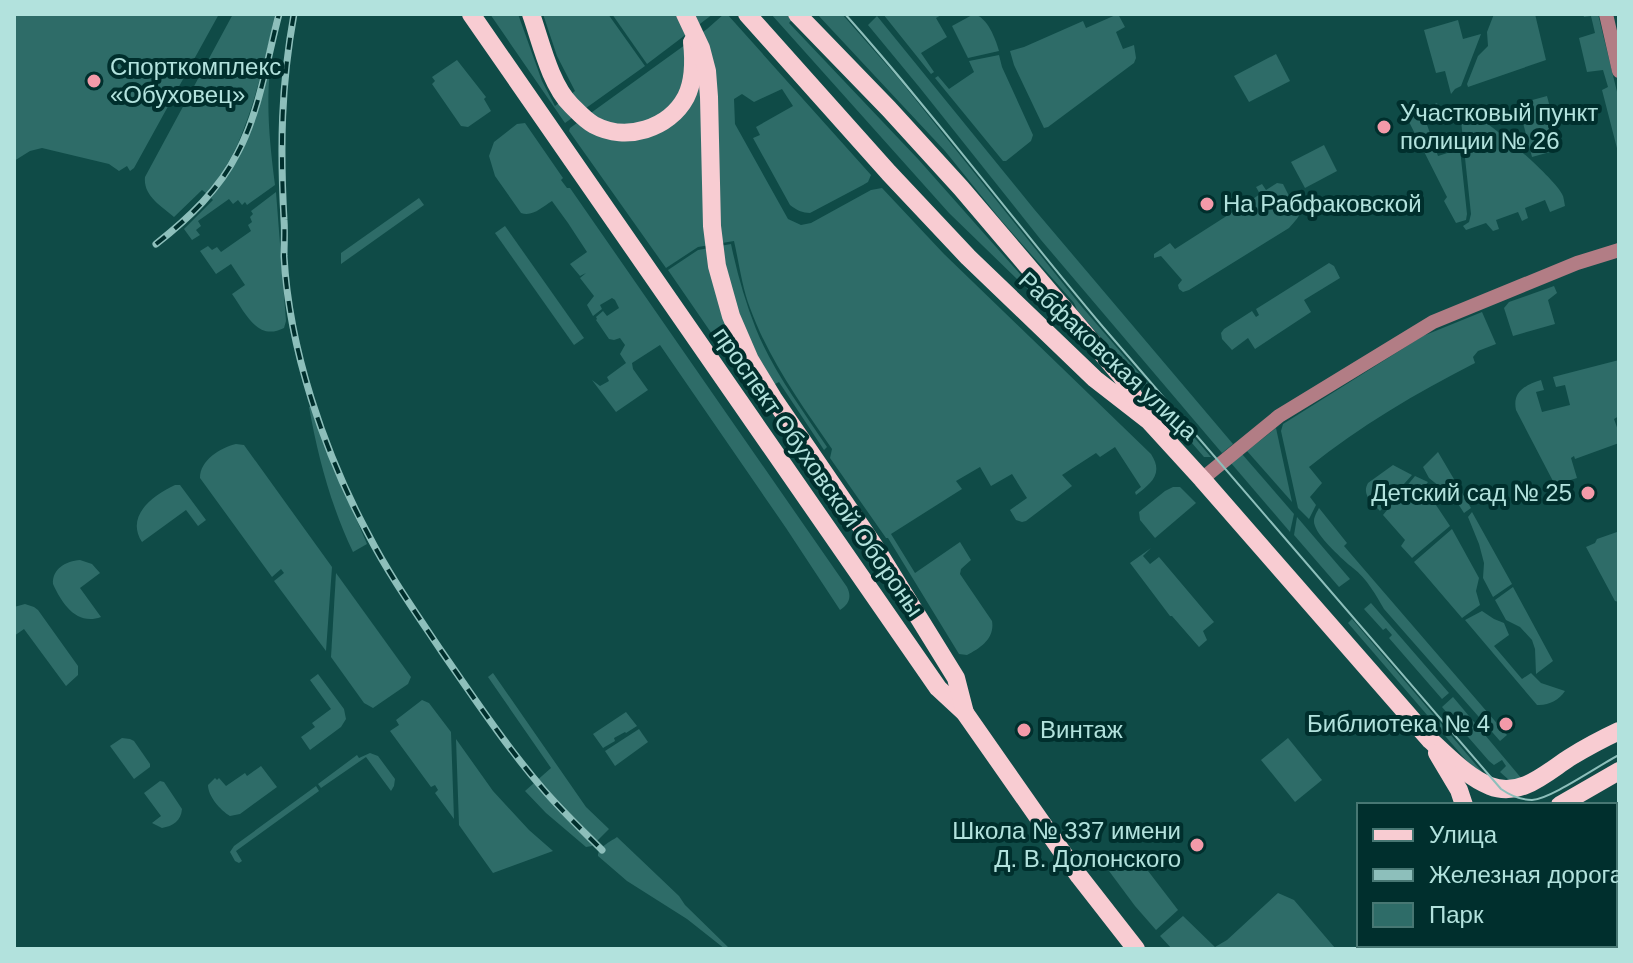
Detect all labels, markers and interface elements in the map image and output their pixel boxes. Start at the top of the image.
place label: Спорткомплекс «Обуховец» [110,53,281,108]
marker: Спорткомплекс «Обуховец» [85,72,103,90]
place label: Участковый пункт полиции № 26 [1400,99,1598,154]
marker: Участковый пункт полиции № 26 [1375,118,1393,136]
place label: На Рабфаковской [1223,190,1422,217]
marker: На Рабфаковской [1198,195,1216,213]
street label: Рабфаковская улица [1014,266,1203,446]
street label: проспект Обуховской Обороны [708,322,929,622]
place label: Детский сад № 25 [1371,479,1572,506]
marker: Детский сад № 25 [1579,484,1597,502]
place label: Библиотека № 4 [1307,710,1490,737]
marker: Библиотека № 4 [1497,715,1515,733]
place label: Винтаж [1040,716,1123,743]
marker: Винтаж [1015,721,1033,739]
legend [1357,803,1617,947]
place label: Школа № 337 имени Д. В. Долонского [952,817,1181,872]
text: Улица [1429,821,1498,848]
marker: Школа № 337 имени Д. В. Долонского [1188,836,1206,854]
text: Железная дорога [1429,861,1624,888]
text: Парк [1429,901,1484,928]

